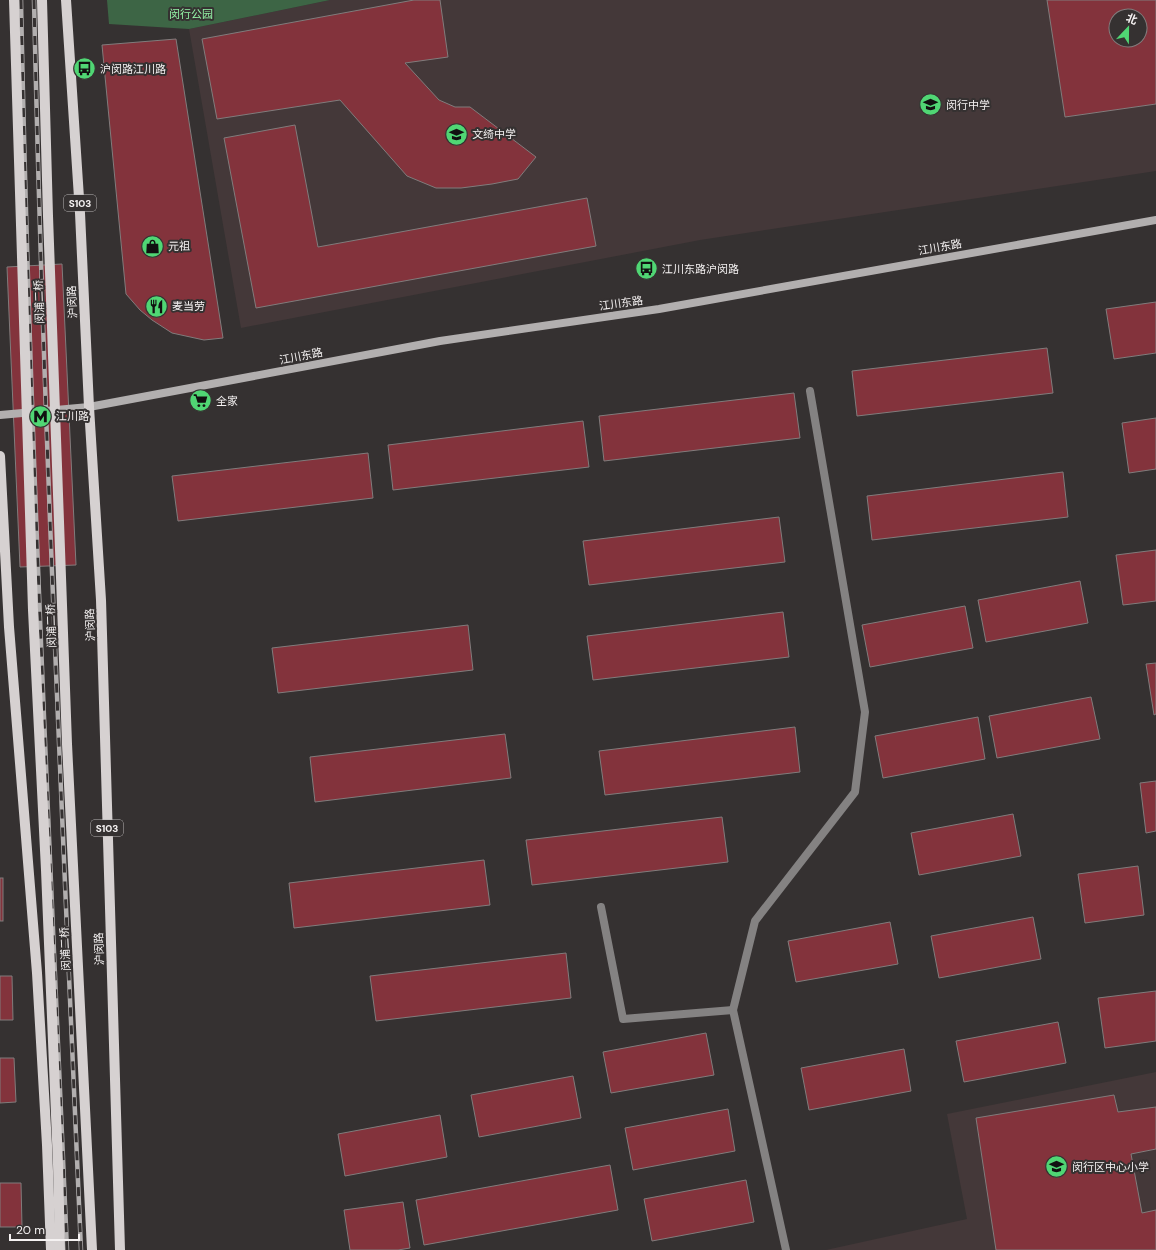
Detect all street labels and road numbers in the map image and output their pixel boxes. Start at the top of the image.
road number: S103 [64,195,96,211]
street label: 江川东路 [917,236,963,258]
street label: 闵浦二桥 [31,280,47,324]
street label: 沪闵路 [64,285,80,319]
street label: 江川东路 [598,293,644,313]
street label: 江川东路 [278,345,324,367]
street label: 闵浦二桥 [43,604,59,648]
street label: 沪闵路 [82,608,98,642]
road number: S103 [91,820,123,836]
street label: 闵浦二桥 [57,927,73,971]
street label: 沪闵路 [91,932,107,966]

